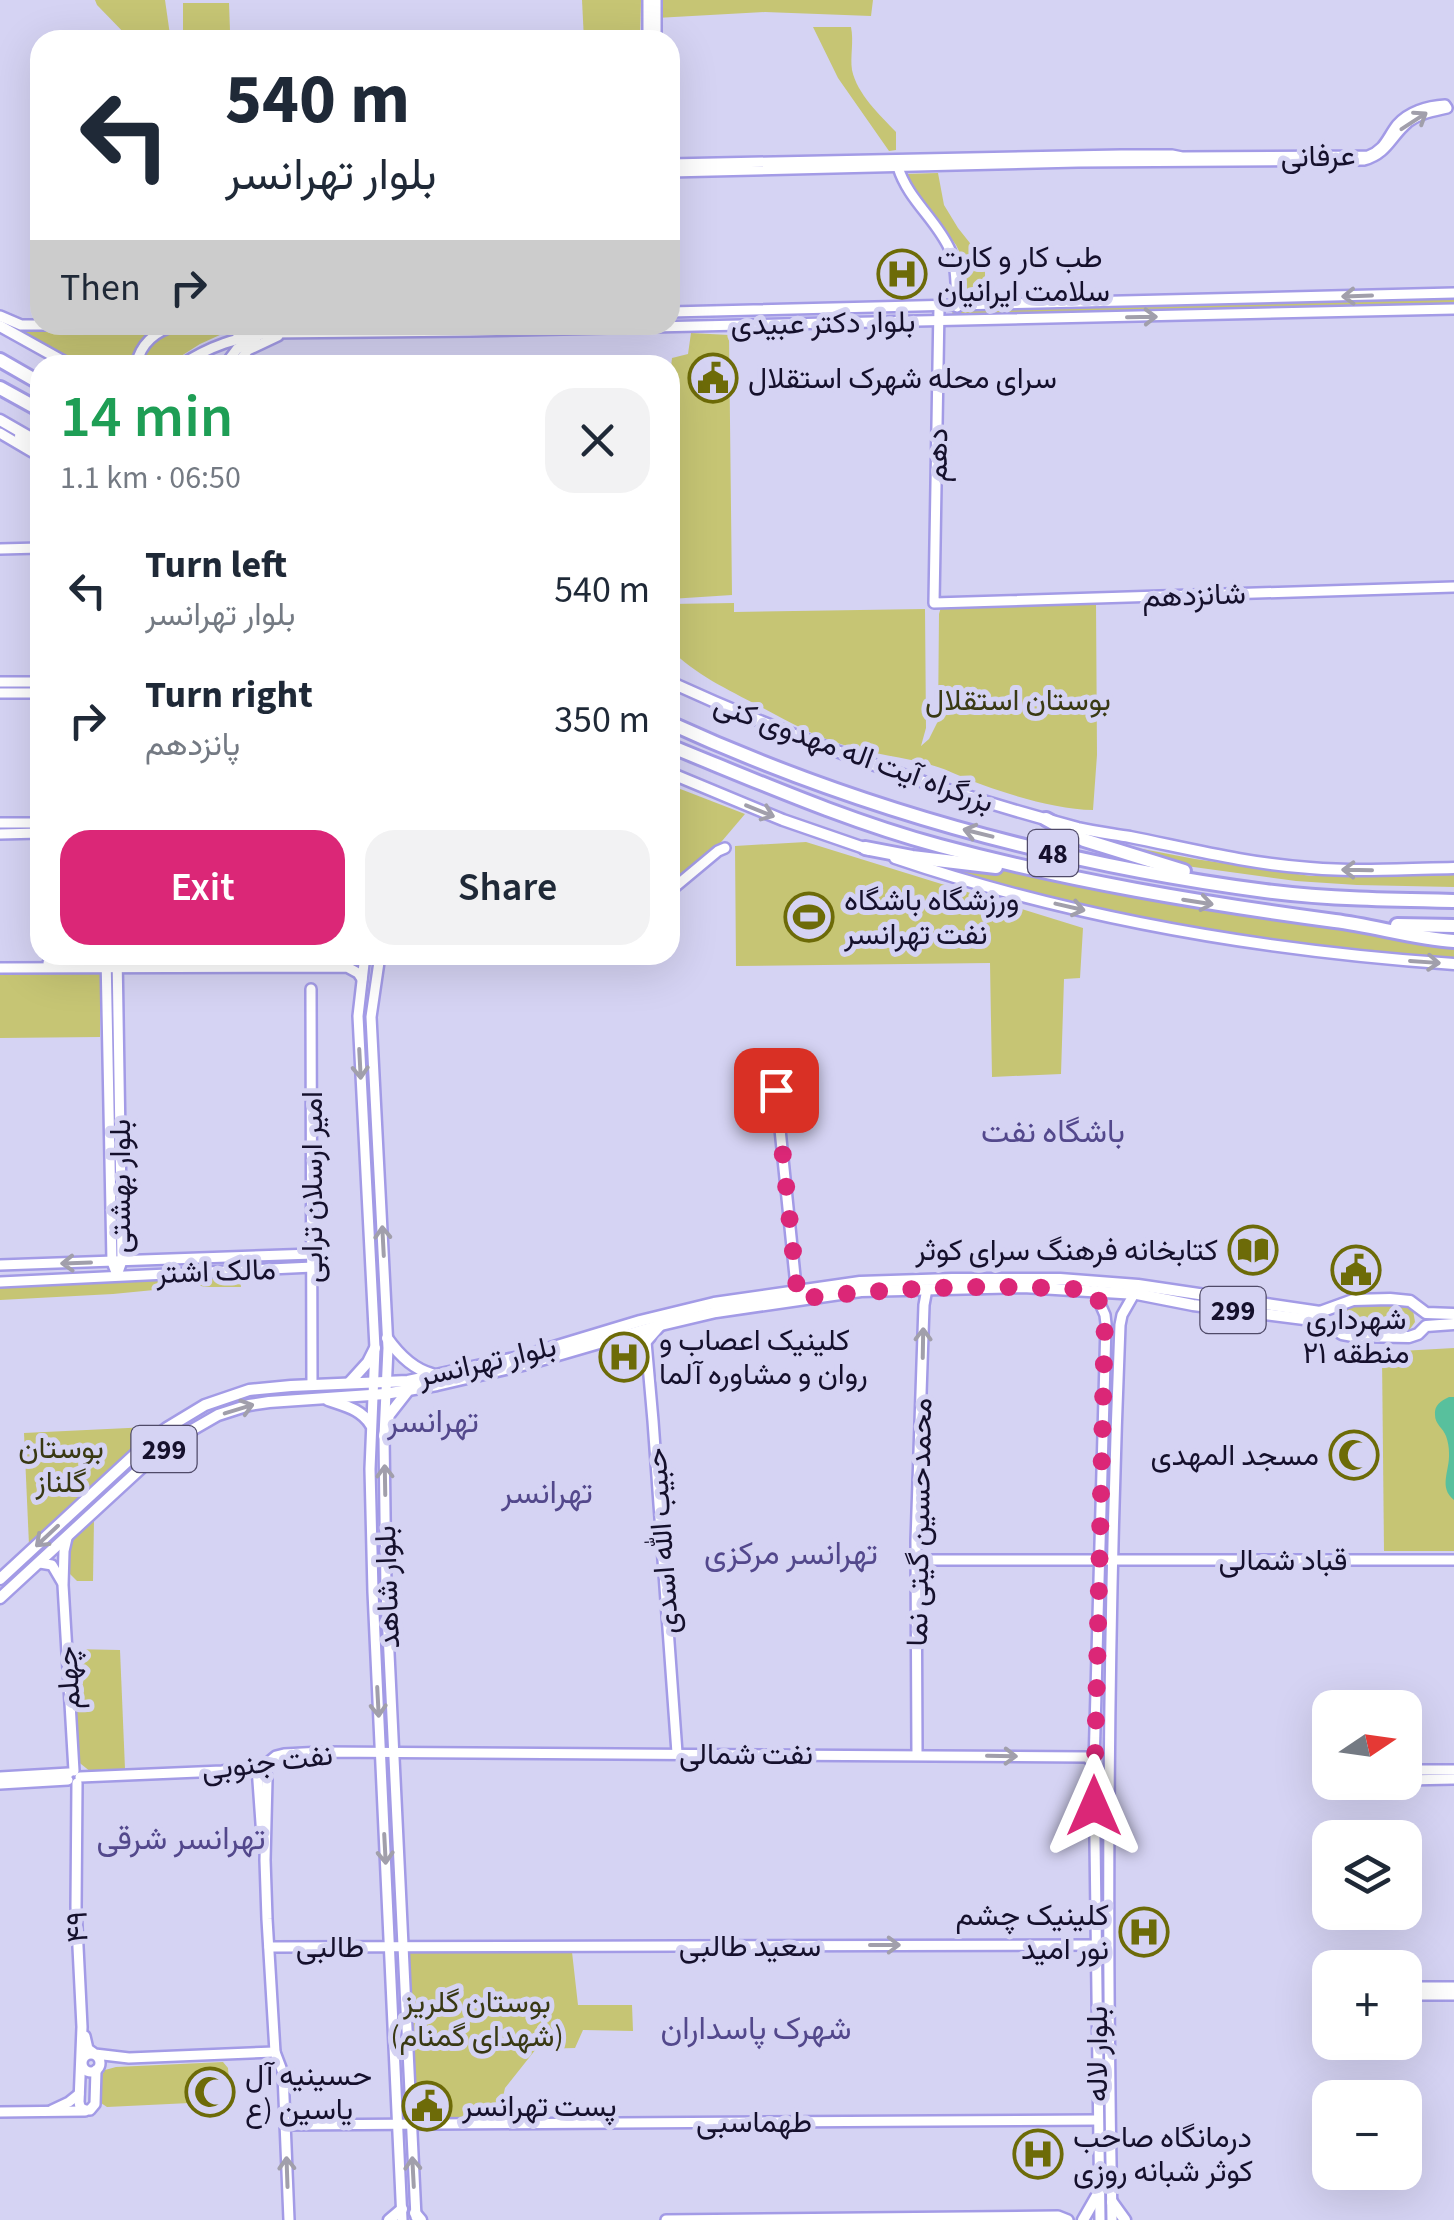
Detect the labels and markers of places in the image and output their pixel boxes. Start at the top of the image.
place label: طب کار و کارت سلامت ایرانیان [937,236,1110,313]
hospital icon: طب کار و کارت سلامت ایرانیان [876,248,928,300]
public building icon: سرای محله شهرک استقلال [687,352,739,404]
place label: سرای محله شهرک استقلال [748,357,1057,400]
place label: ورزشگاه باشگاه نفت تهرانسر [843,879,1019,956]
sports icon: ورزشگاه باشگاه نفت تهرانسر [783,891,835,943]
pin [734,1048,819,1133]
library icon: کتابخانه فرهنگ سرای کوثر [1227,1224,1279,1276]
place label: کتابخانه فرهنگ سرای کوثر [914,1229,1218,1272]
public building icon: شهرداری منطقه ۲۱ [1330,1244,1382,1296]
place label: شهرداری منطقه ۲۱ [1302,1298,1410,1375]
place label: کلینیک اعصاب و روان و مشاوره آلما [659,1319,868,1396]
hospital icon: کلینیک اعصاب و روان و مشاوره آلما [598,1331,650,1383]
mosque icon: مسجد المهدی [1328,1429,1380,1481]
place label: مسجد المهدی [1150,1434,1319,1477]
place label: کلینیک چشم نور امید [956,1894,1109,1971]
hospital icon: کلینیک چشم نور امید [1118,1906,1170,1958]
place label: حسینیه آل یاسین (ع [245,2054,372,2131]
mosque icon: حسینیه آل یاسین (ع [184,2066,236,2118]
public building icon: پست تهرانسر [401,2080,453,2132]
place label: پست تهرانسر [461,2085,617,2128]
place label: درمانگاه صاحب کوثر شبانه روزی [1073,2116,1253,2193]
hospital icon: درمانگاه صاحب کوثر شبانه روزی [1012,2128,1064,2180]

